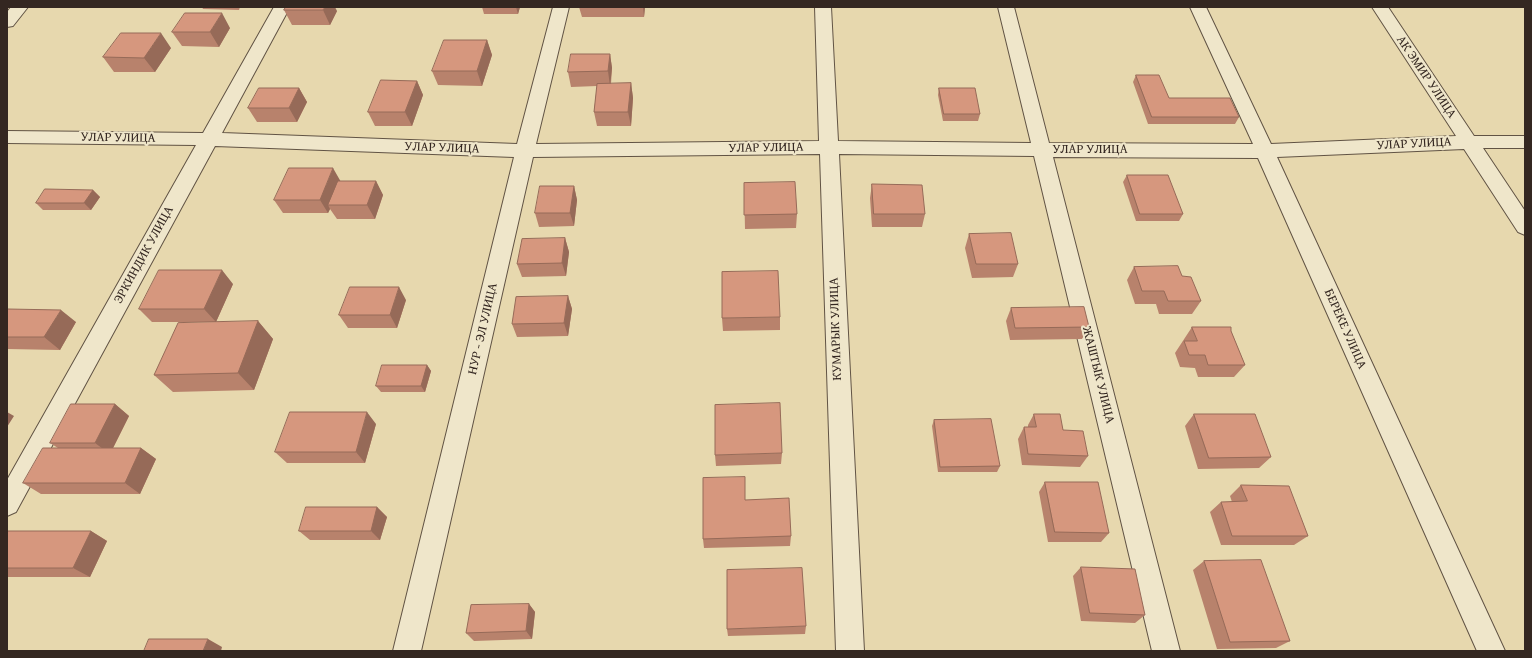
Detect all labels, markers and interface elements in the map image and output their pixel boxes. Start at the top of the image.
street label: АК ЭМИР УЛИЦА [1393,33,1459,121]
street label: УЛАР УЛИЦА [80,130,156,146]
street label: УЛАР УЛИЦА [1376,134,1452,154]
street label: УЛАР УЛИЦА [404,139,480,157]
street label: УЛАР УЛИЦА [728,140,804,156]
street label: УЛАР УЛИЦА [1052,142,1128,158]
street label: ЭРКИНДИК УЛИЦА [111,204,177,306]
street label: КУМАРЫК УЛИЦА [826,277,846,381]
street label: НУР - ЭЛ УЛИЦА [465,282,501,376]
street label: БЕРЕКЕ УЛИЦА [1320,286,1370,372]
street label: ЖАШТЫК УЛИЦА [1078,325,1118,425]

